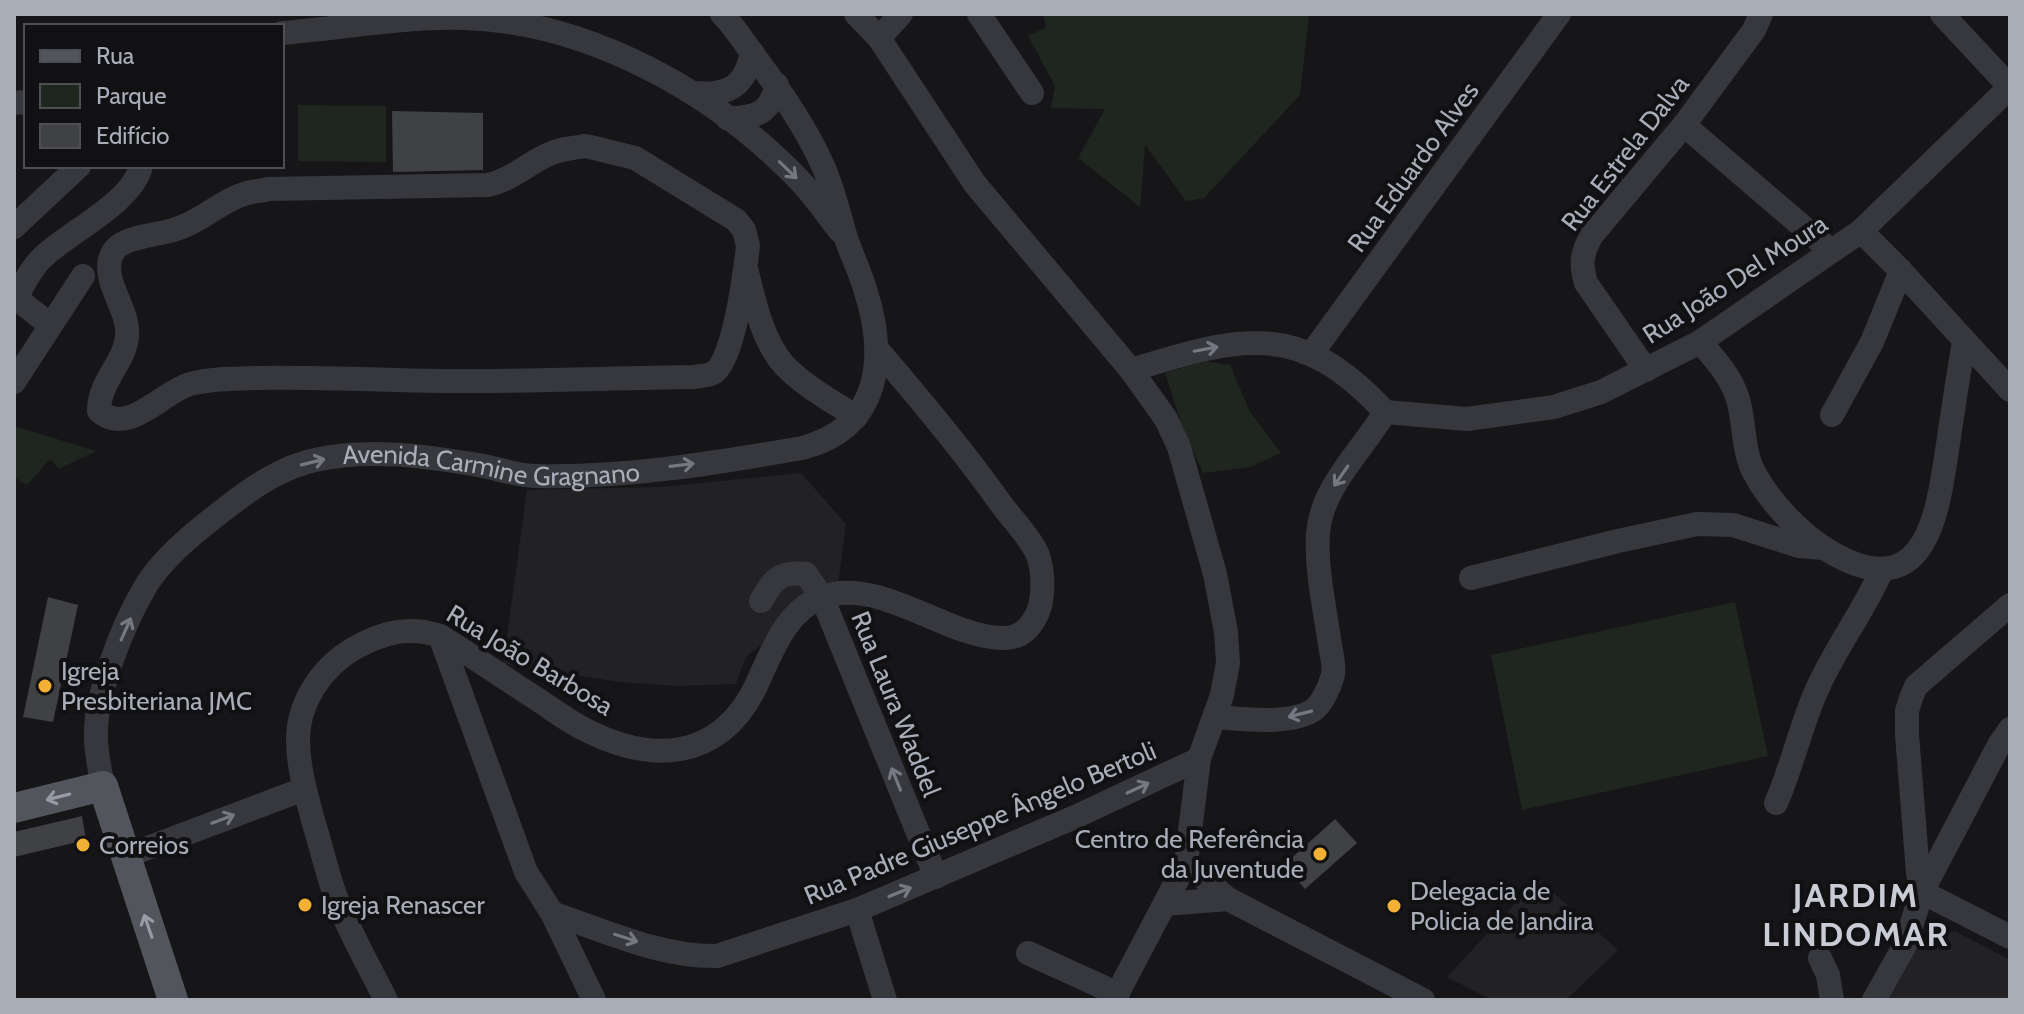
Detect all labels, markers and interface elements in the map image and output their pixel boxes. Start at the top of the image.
legend [24,24,284,168]
text: Rua [96,41,135,70]
street label: Rua Estrela Dalva [1554,68,1696,237]
street label: Rua Eduardo Alves [1340,75,1486,258]
text: Parque [96,81,166,110]
text: Edifício [96,121,170,150]
one-way arrow [778,160,798,179]
street label: Rua João Del Moura [1637,207,1834,351]
one-way arrow [1193,341,1219,356]
street label: Avenida Carmine Gragnano [341,438,641,492]
one-way arrow [300,453,326,468]
one-way arrow [669,457,694,472]
one-way arrow [1333,465,1349,487]
street label: Rua João Barbosa [441,598,620,723]
street label: Rua Laura Waddel [844,607,948,801]
one-way arrow [119,618,134,642]
place label: Igreja Presbiteriana JMC [61,655,252,717]
marker: Igreja Presbiteriana JMC [36,677,54,695]
one-way arrow [1288,708,1314,723]
street label: Rua Padre Giuseppe Ângelo Bertoli [799,734,1161,912]
one-way arrow [888,767,903,792]
one-way arrow [1126,780,1150,795]
one-way arrow [46,790,72,805]
one-way arrow [210,811,235,825]
place label: Centro de Referência da Juventude [1075,823,1305,885]
place label: Correios [99,829,189,861]
marker: Correios [74,836,92,854]
marker: Centro de Referência da Juventude [1311,845,1329,863]
district label: JARDIM LINDOMAR [1762,874,1950,955]
place label: Delegacia de Policia de Jandira [1410,875,1594,937]
one-way arrow [887,884,912,898]
place label: Igreja Renascer [321,889,485,921]
marker: Igreja Renascer [296,896,314,914]
marker: Delegacia de Policia de Jandira [1385,897,1403,915]
one-way arrow [139,914,154,939]
one-way arrow [612,931,638,946]

